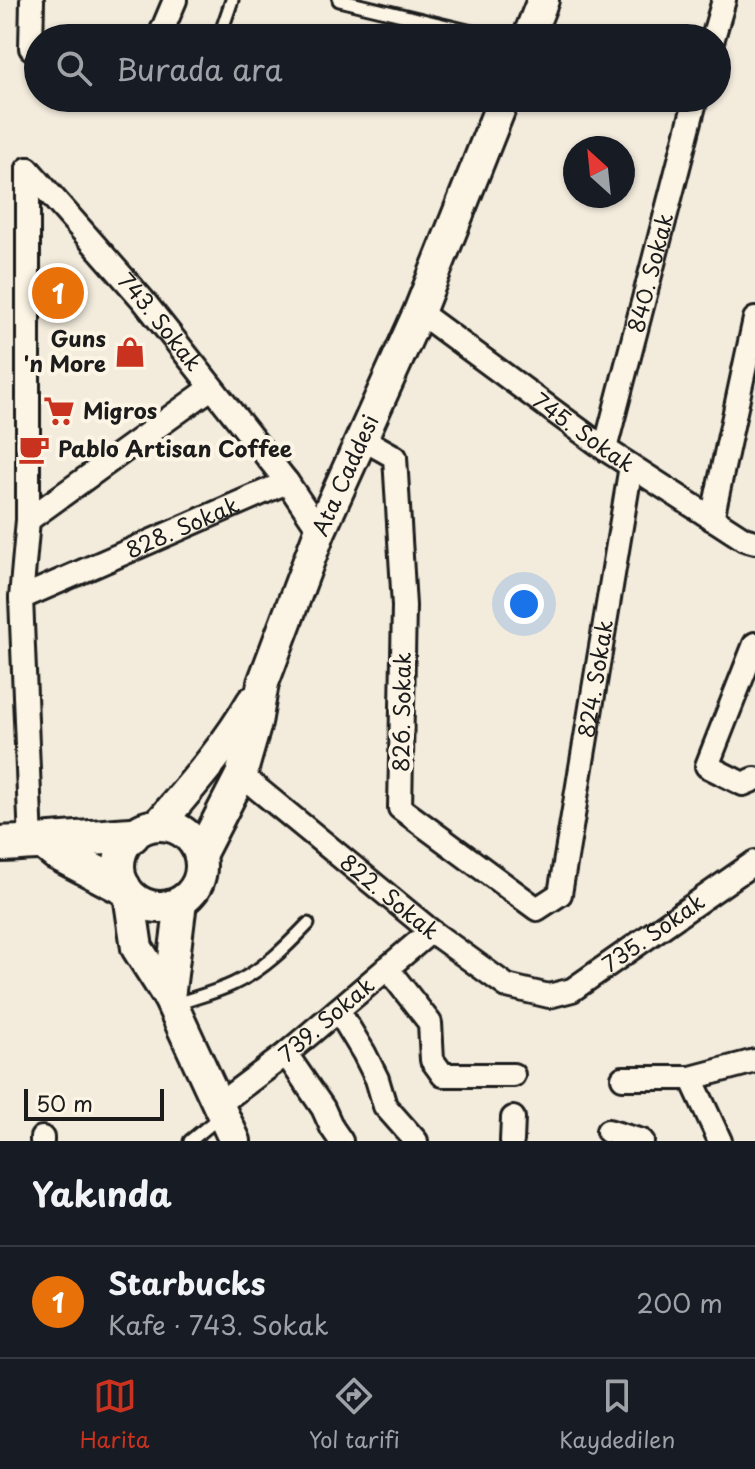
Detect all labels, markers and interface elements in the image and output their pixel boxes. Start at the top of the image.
search box [24,24,731,112]
icon: search [52,46,96,90]
text: Burada ara [116,46,282,91]
north arrow [563,136,635,208]
street label: 840. Sokak [618,209,681,336]
pin: 1 [32,263,84,323]
street label: 743. Sokak [111,265,211,378]
place label: Guns 'n More [23,321,106,379]
shop icon: Guns 'n More [113,335,147,369]
street label: 745. Sokak [527,383,642,479]
place label: Migros [83,393,157,426]
supermarket icon: Migros [42,394,76,428]
street label: Ata Caddesi [302,409,386,541]
place label: Pablo Artisan Coffee [58,431,293,464]
cafe icon: Pablo Artisan Coffee [17,432,51,466]
street label: 828. Sokak [120,487,244,566]
your location [504,584,544,624]
street label: 824. Sokak [568,617,620,740]
street label: 826. Sokak [383,651,418,772]
street label: 822. Sokak [334,845,447,947]
street label: 735. Sokak [595,884,711,979]
street label: 739. Sokak [270,968,381,1069]
scale bar [24,1085,164,1121]
text: 50 m [36,1086,93,1119]
text: Yakında [32,1167,172,1219]
text: Starbucks [108,1260,265,1305]
text: 1 [52,1283,64,1322]
text: 200 m [636,1283,723,1322]
text: Kafe · 743. Sokak [108,1305,329,1344]
tab: Harita [80,1374,149,1455]
tab: Yol tarifi [309,1374,400,1455]
tab: Kaydedilen [559,1374,675,1455]

